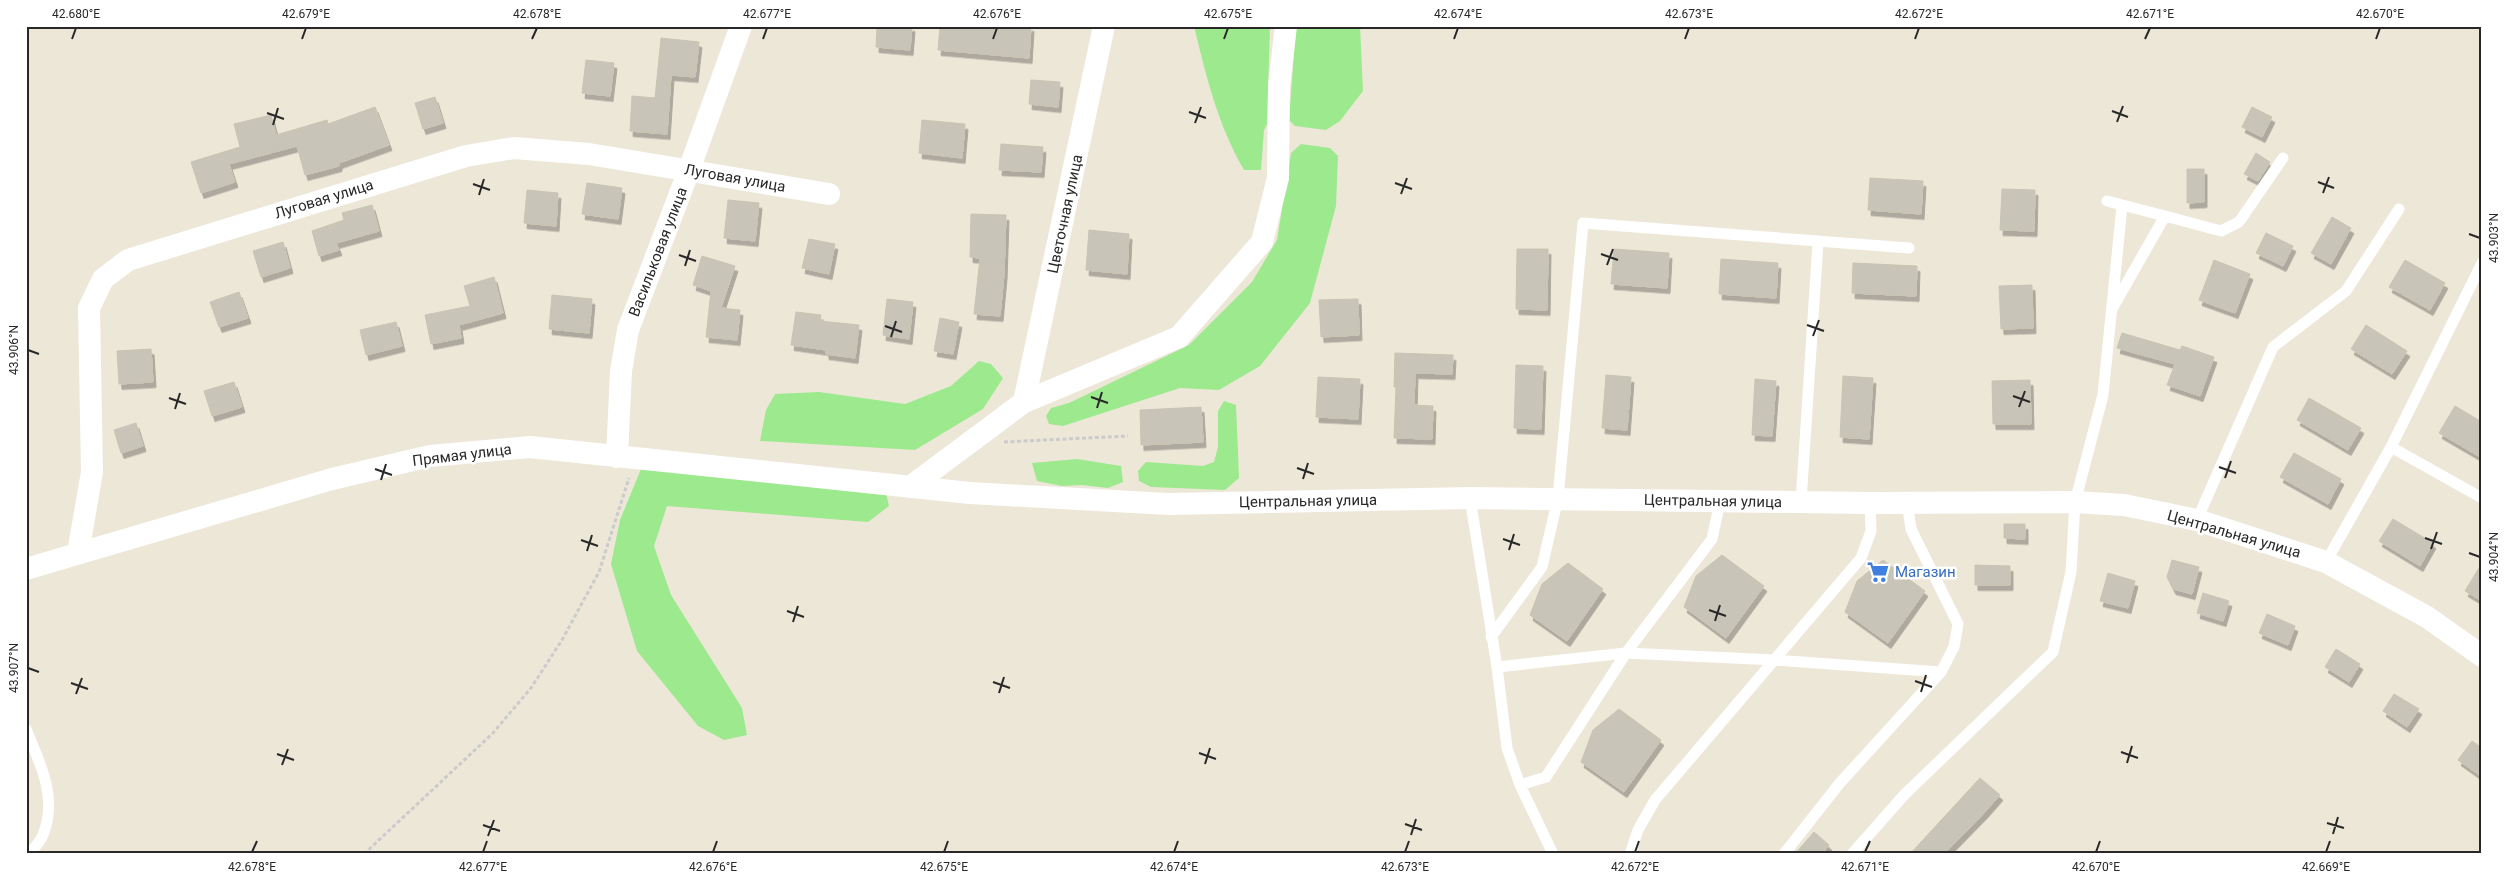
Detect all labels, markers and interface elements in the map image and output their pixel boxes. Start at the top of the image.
text: 42.680°E [52,7,100,21]
text: 42.679°E [282,7,330,21]
text: 42.678°E [513,7,561,21]
text: 42.677°E [743,7,791,21]
text: 42.676°E [973,7,1021,21]
text: 42.675°E [1204,7,1252,21]
text: 42.674°E [1434,7,1482,21]
text: 42.673°E [1665,7,1713,21]
text: 42.672°E [1895,7,1943,21]
text: 42.671°E [2126,7,2174,21]
text: 42.670°E [2356,7,2404,21]
street label: Цветочная улица [1044,153,1086,275]
street label: Луговая улица [683,160,787,196]
street label: Луговая улица [272,175,376,223]
street label: Васильковая улица [625,185,691,319]
text: 43.903°N [2487,213,2501,263]
text: 43.906°N [7,325,21,375]
street label: Прямая улица [411,440,513,470]
street label: Центральная улица [1239,491,1377,511]
street label: Центральная улица [1644,491,1782,511]
street label: Центральная улица [2165,506,2303,562]
text: 43.904°N [2487,532,2501,582]
supermarket icon: Магазин [1865,559,1891,585]
place label: Магазин [1895,563,1956,581]
text: 43.907°N [7,643,21,693]
text: 42.678°E [228,860,276,874]
text: 42.677°E [459,860,507,874]
text: 42.676°E [689,860,737,874]
text: 42.675°E [920,860,968,874]
text: 42.674°E [1150,860,1198,874]
text: 42.673°E [1381,860,1429,874]
text: 42.672°E [1611,860,1659,874]
text: 42.671°E [1841,860,1889,874]
text: 42.670°E [2072,860,2120,874]
text: 42.669°E [2302,860,2350,874]

